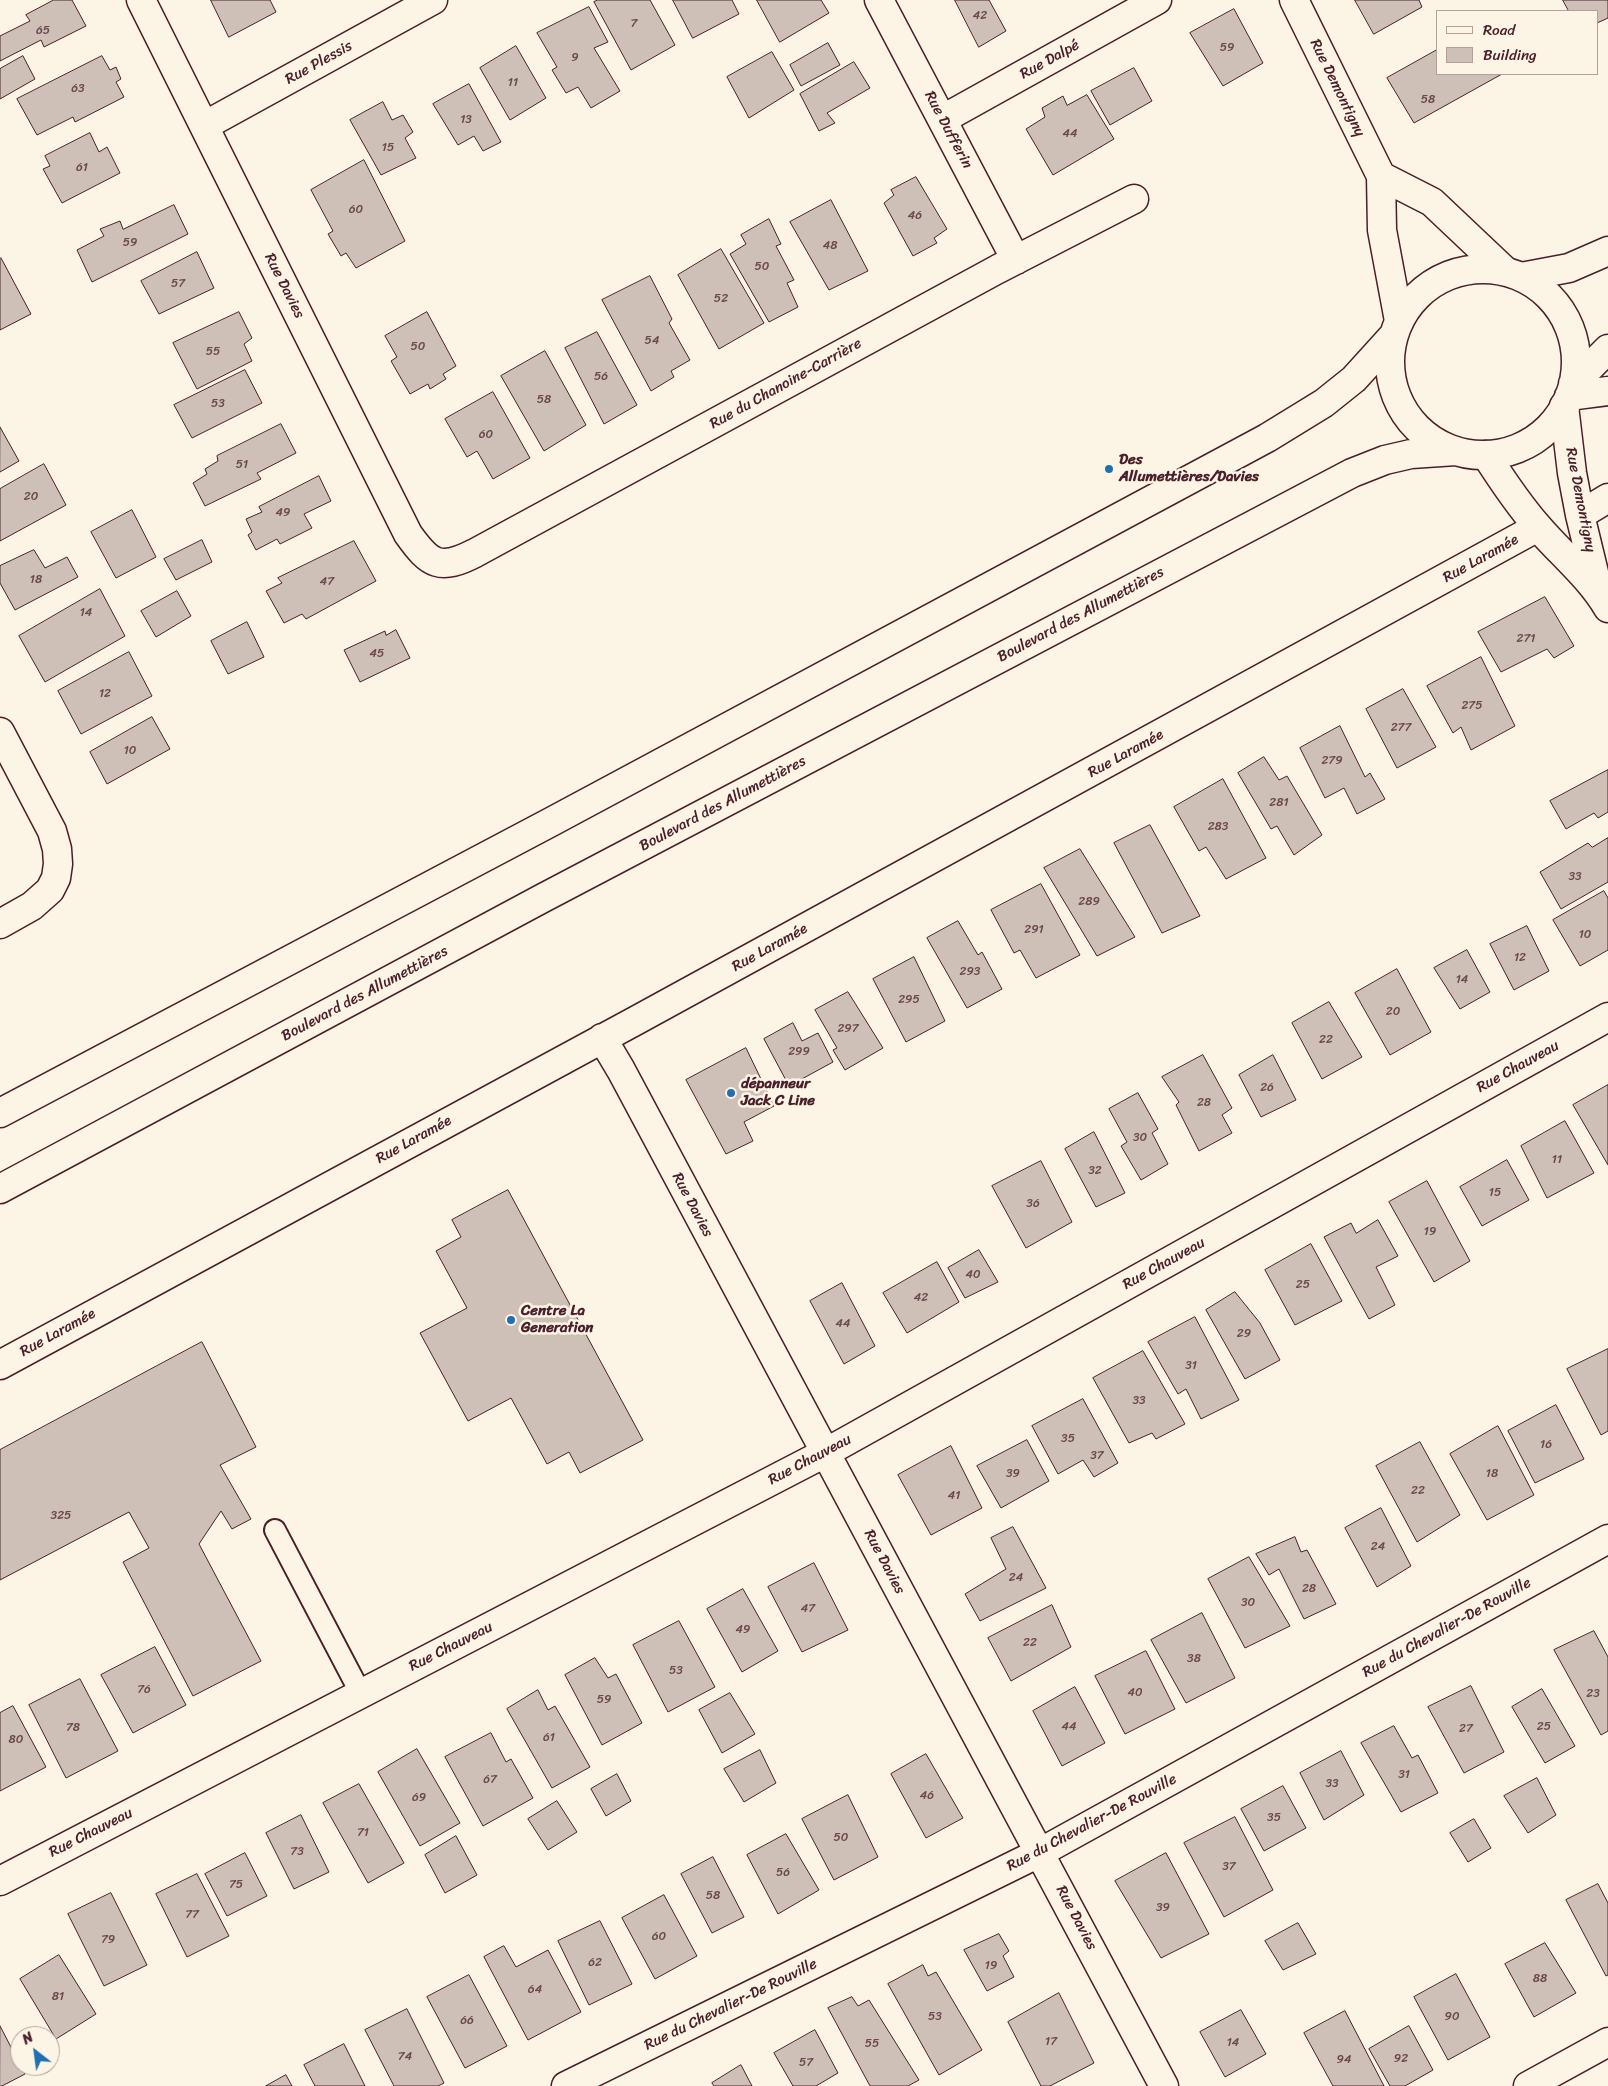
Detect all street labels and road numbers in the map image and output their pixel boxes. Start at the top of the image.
street label: Rue Dalpé [1017,36,1083,84]
street label: Rue Demontigny [1306,36,1368,140]
street label: Rue Plessis [282,37,356,89]
street label: Rue Dufferin [920,88,976,172]
street label: Rue Davies [260,251,308,321]
street label: Rue du Chanoine-Carrière [707,335,865,433]
street label: Rue Demontigny [1561,446,1599,554]
street label: Rue Laramée [1440,531,1522,587]
street label: Boulevard des Allumettières [995,563,1167,667]
street label: Rue Laramée [1085,726,1167,782]
street label: Boulevard des Allumettières [637,752,809,856]
street label: Rue Laramée [729,920,811,976]
street label: Boulevard des Allumettières [279,942,451,1046]
street label: Rue Chauveau [1474,1037,1562,1097]
street label: Rue Laramée [373,1112,455,1168]
street label: Rue Davies [668,1170,716,1240]
street label: Rue Chauveau [1120,1234,1208,1294]
street label: Rue Laramée [17,1305,99,1361]
street label: Rue Chauveau [765,1431,855,1489]
street label: Rue Davies [860,1527,908,1597]
street label: Rue du Chevalier-De Rouville [1360,1574,1534,1682]
street label: Rue Chauveau [406,1618,496,1676]
street label: Rue du Chevalier-De Rouville [1004,1770,1180,1876]
street label: Rue Chauveau [46,1804,136,1862]
street label: Rue Davies [1052,1883,1100,1953]
street label: Rue du Chevalier-De Rouville [642,1955,820,2055]

